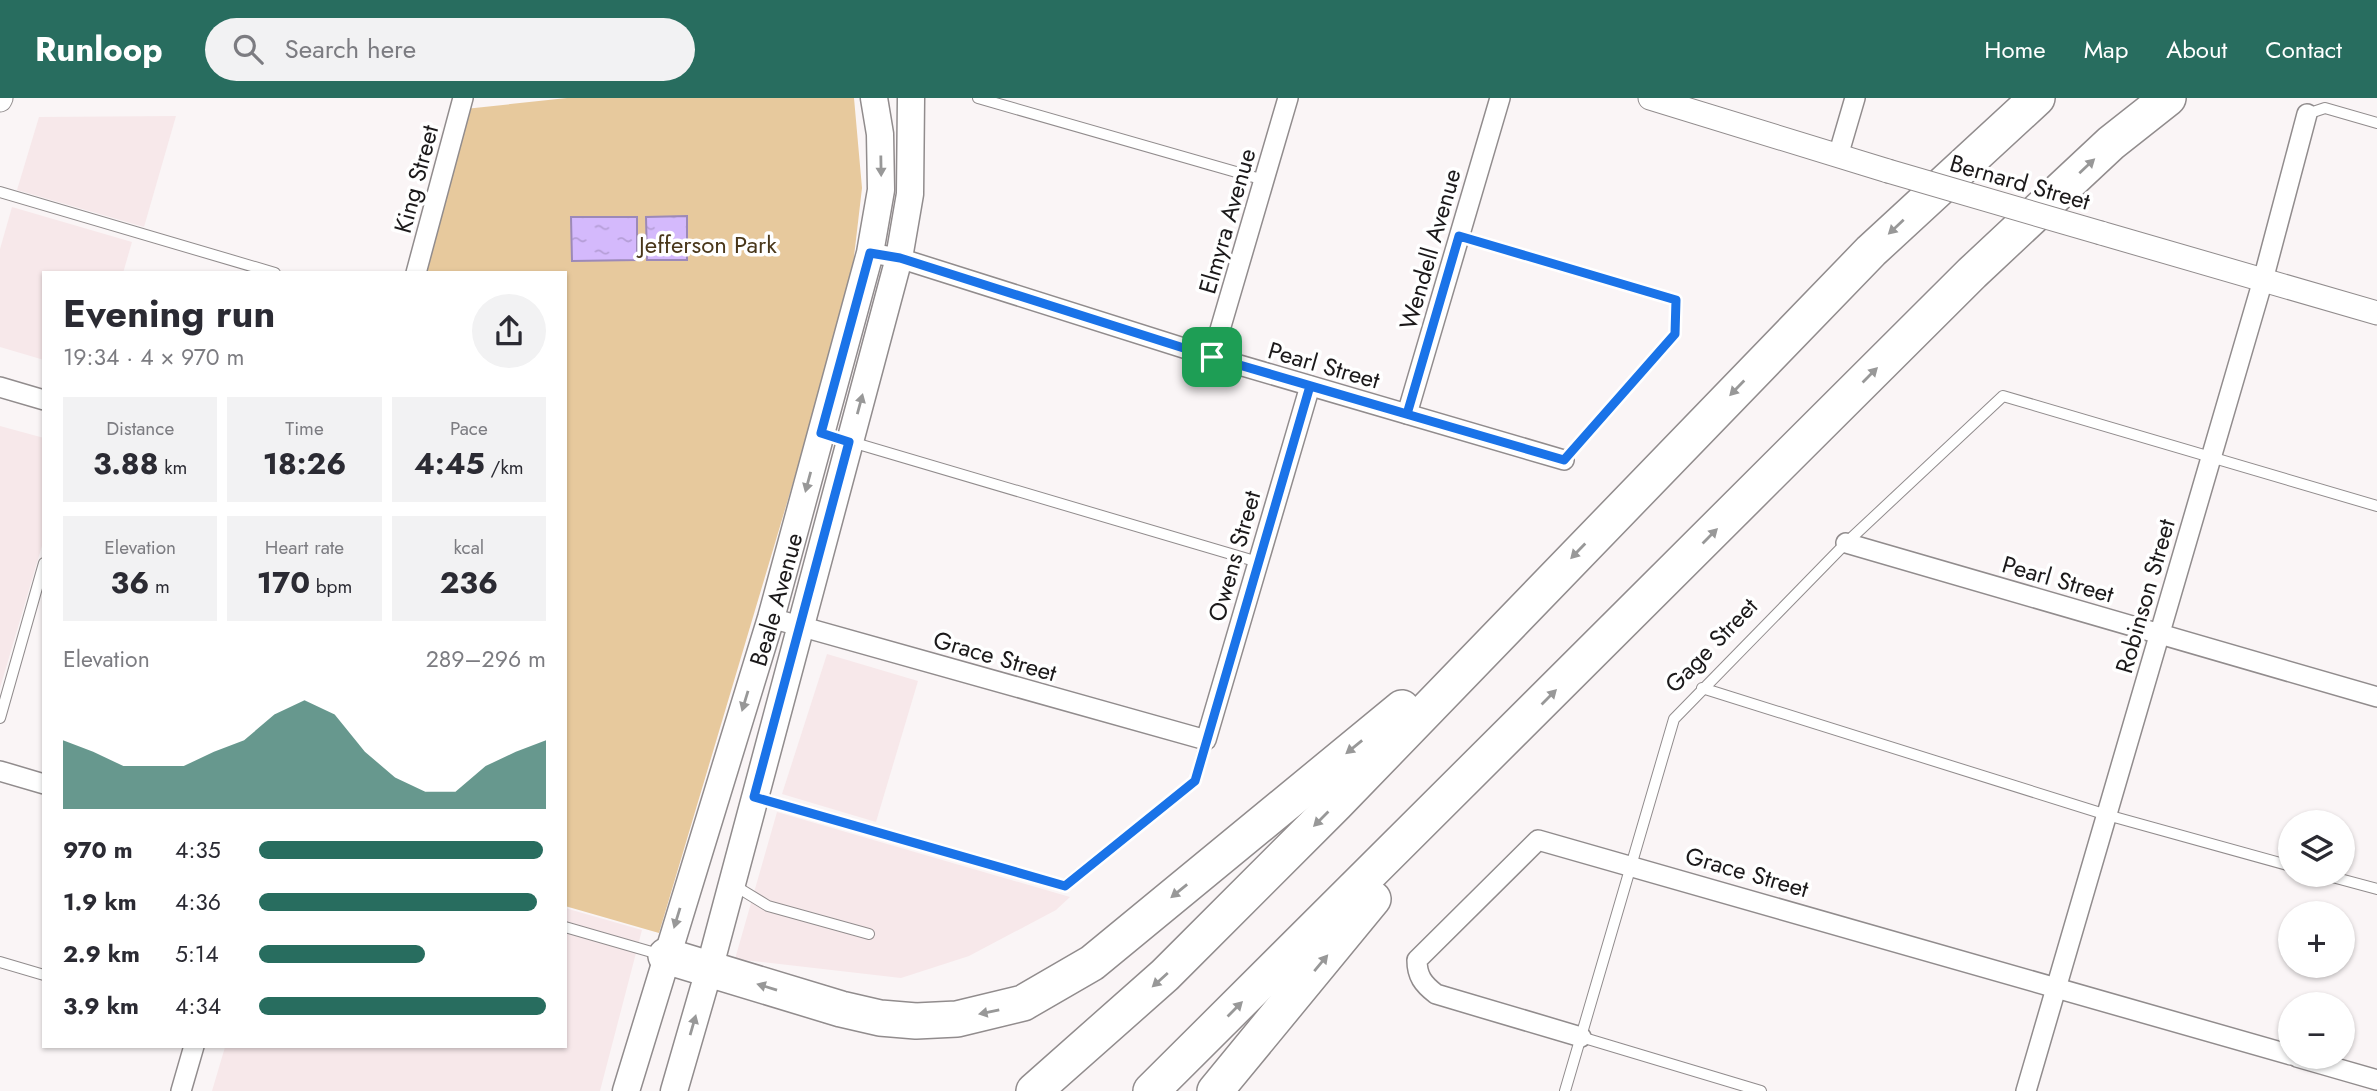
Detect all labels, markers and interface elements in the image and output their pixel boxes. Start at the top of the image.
search box [205,18,695,81]
text: Runloop [35,26,163,73]
icon: search [229,30,267,68]
text: Search here [285,30,416,68]
text: Home [1984,32,2046,67]
text: Map [2084,32,2128,67]
text: About [2166,32,2227,67]
text: Contact [2265,32,2342,67]
street label: King Street [385,121,447,237]
street label: Elmyra Avenue [1190,144,1264,298]
street label: Bernard Street [1946,145,2095,219]
one-way arrow [875,155,886,177]
one-way arrow [2078,158,2096,174]
street label: Wendell Avenue [1390,164,1470,334]
one-way arrow [1888,218,1905,235]
park label: Jefferson Park [636,227,777,262]
text: Evening run [63,286,275,341]
button: share [472,294,546,368]
pin [1182,327,1242,387]
street label: Pearl Street [1264,332,1384,398]
icon: arrive [1193,338,1231,376]
text: 19:34 · 4 × 970 m [63,340,244,374]
one-way arrow [1862,367,1878,384]
one-way arrow [1728,380,1745,397]
one-way arrow [855,392,866,414]
text: Distance [106,415,174,442]
text: Time [285,415,324,442]
text: Pace [450,415,488,442]
text: 3.88 [93,442,158,485]
text: 18:26 [263,442,346,485]
text: 4:45 [414,442,485,485]
text: km [158,454,187,481]
text: /km [485,454,524,481]
one-way arrow [802,472,812,493]
street label: Owens Street [1199,486,1269,625]
street label: Robinson Street [2106,515,2184,677]
one-way arrow [1701,528,1717,545]
street label: Beale Avenue [740,529,811,670]
text: Elevation [104,534,176,561]
text: Heart rate [265,534,344,561]
text: kcal [453,534,484,561]
one-way arrow [1570,542,1586,559]
street label: Pearl Street [1998,546,2118,612]
text: 36 [111,561,149,604]
text: 170 [257,561,310,604]
text: 236 [440,561,498,604]
text: m [149,573,170,600]
text: bpm [310,573,352,600]
street label: Gage Street [1657,589,1766,701]
street label: Grace Street [929,622,1061,690]
text: Elevation [63,642,150,676]
text: 289–296 m [426,642,546,676]
one-way arrow [1541,689,1557,705]
one-way arrow [739,690,750,711]
one-way arrow [1346,739,1364,754]
one-way arrow [1314,810,1330,827]
map controls [2278,810,2355,1069]
button: layers [2278,810,2355,887]
text: 970 m [63,833,133,867]
text: 4:35 [175,833,221,867]
street label: Grace Street [1681,838,1813,906]
one-way arrow [1170,883,1187,898]
text: 1.9 km [63,885,137,919]
text: 4:36 [175,885,221,919]
button: + [2278,901,2355,978]
one-way arrow [672,908,682,929]
text: 2.9 km [63,937,140,971]
text: 5:14 [175,937,219,971]
one-way arrow [1313,954,1328,971]
one-way arrow [1152,971,1169,987]
one-way arrow [756,982,777,992]
text: 3.9 km [63,989,139,1023]
text: 4:34 [175,989,221,1023]
button: − [2278,992,2355,1069]
one-way arrow [1226,1000,1243,1017]
one-way arrow [978,1007,1000,1018]
one-way arrow [688,1015,698,1036]

